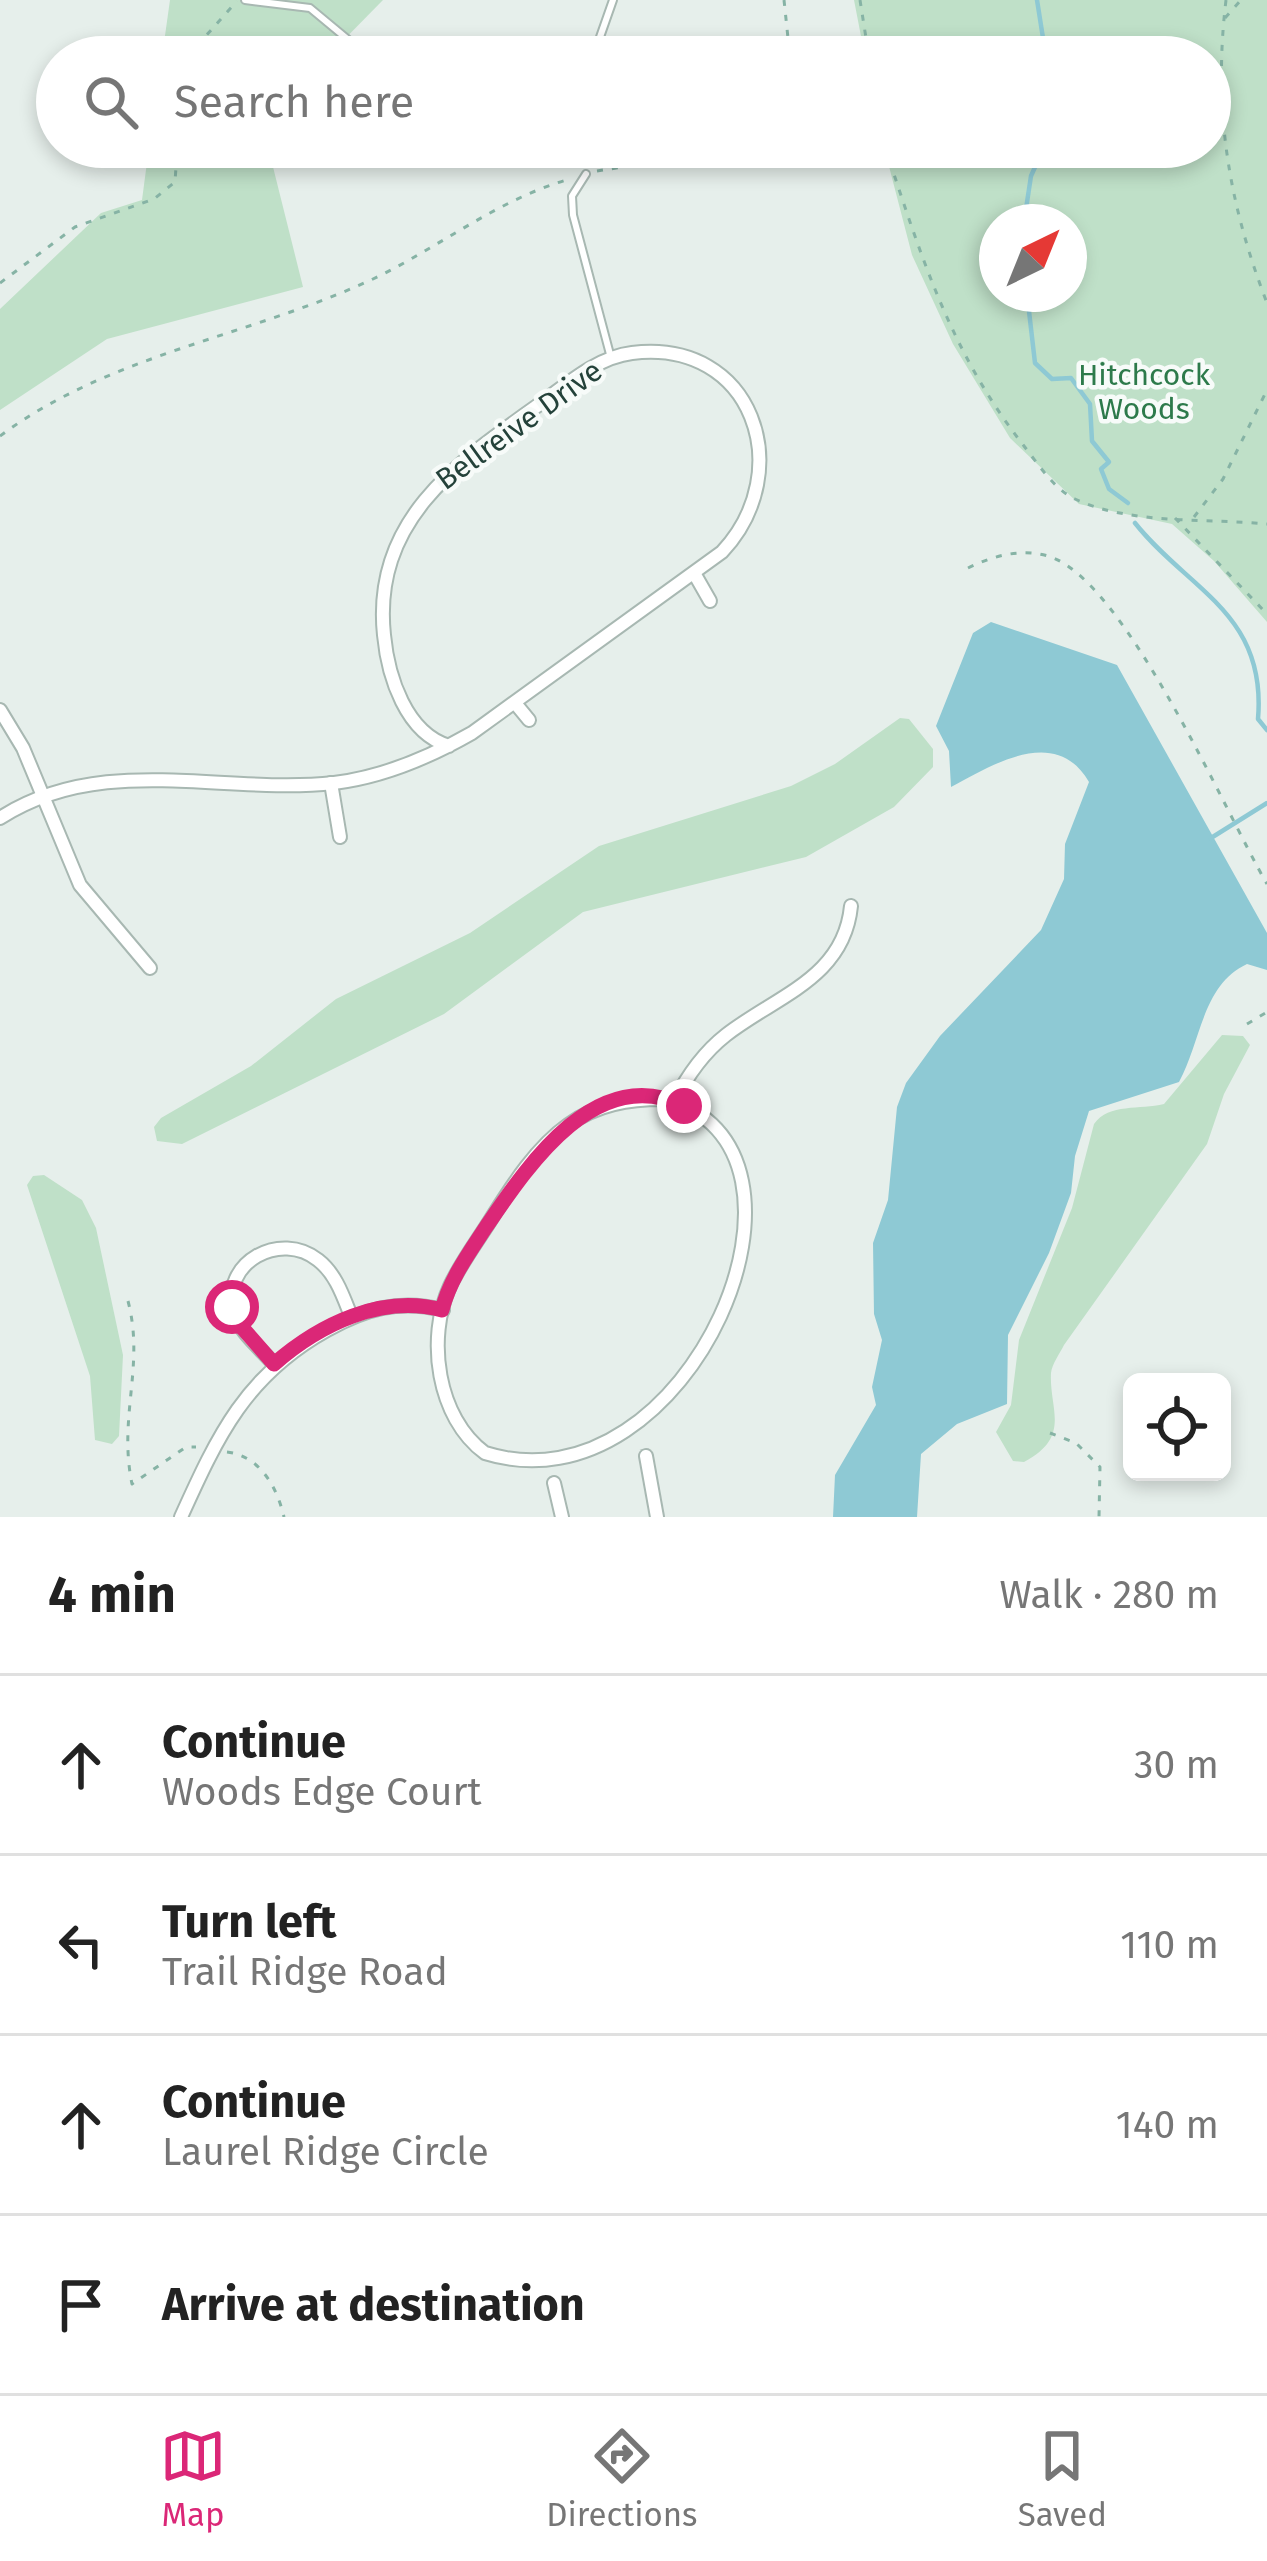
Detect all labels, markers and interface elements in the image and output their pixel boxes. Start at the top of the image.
search box [36,36,1231,168]
icon: search [78,69,144,135]
text: Search here [174,75,414,129]
north arrow [979,204,1087,312]
street label: Bellreive Drive [429,353,609,497]
park label: Hitchcock Woods [1078,357,1211,427]
route end [657,1079,711,1133]
route start [205,1280,259,1334]
map controls [1123,1373,1231,1481]
button: locate [1123,1373,1231,1481]
text: 4 min [48,1564,176,1626]
text: Walk · 280 m [999,1572,1219,1618]
text: Continue [162,1715,346,1769]
icon: ahead [48,1732,114,1798]
text: 30 m [1134,1742,1219,1788]
text: Woods Edge Court [162,1769,482,1815]
text: Turn left [162,1895,336,1949]
icon: left [48,1912,114,1978]
text: 110 m [1120,1922,1219,1968]
text: Trail Ridge Road [162,1949,448,1995]
text: Continue [162,2075,346,2129]
icon: ahead [48,2092,114,2158]
text: 140 m [1116,2102,1219,2148]
text: Laurel Ridge Circle [162,2129,489,2175]
icon: arrive [48,2272,114,2338]
text: Arrive at destination [162,2278,585,2332]
tab: Map [160,2423,226,2535]
tab: Directions [546,2423,698,2535]
tab: Saved [1018,2423,1107,2535]

